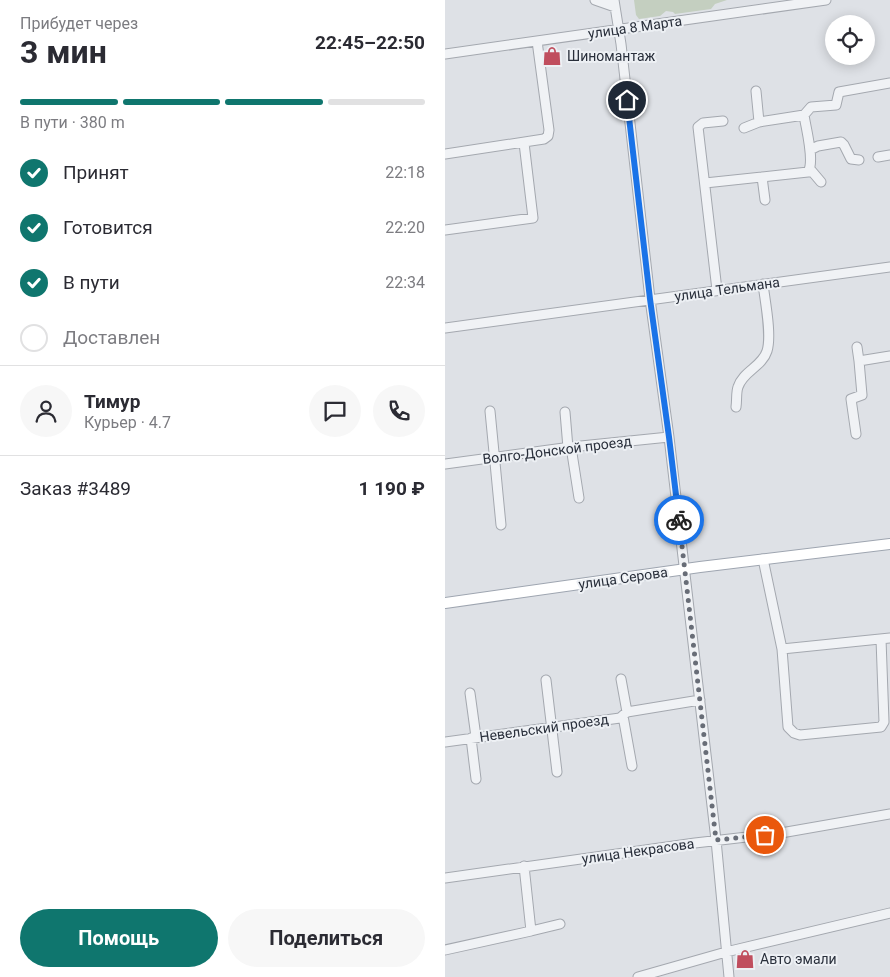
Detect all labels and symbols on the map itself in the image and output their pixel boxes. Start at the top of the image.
street label: улица 8 Марта [587,12,683,42]
shop icon: Шиномантаж [541,45,563,67]
place label: Шиномантаж [567,48,656,64]
pin [606,79,648,121]
street label: улица Тельмана [673,274,781,304]
street label: Волго-Донской проезд [482,433,633,467]
courier [654,495,704,545]
street label: улица Серова [577,564,669,592]
street label: Невельский проезд [479,711,610,745]
pin [744,814,786,856]
street label: улица Некрасова [581,835,695,867]
shop icon: Авто эмали [734,948,756,970]
place label: Авто эмали [760,951,837,967]

